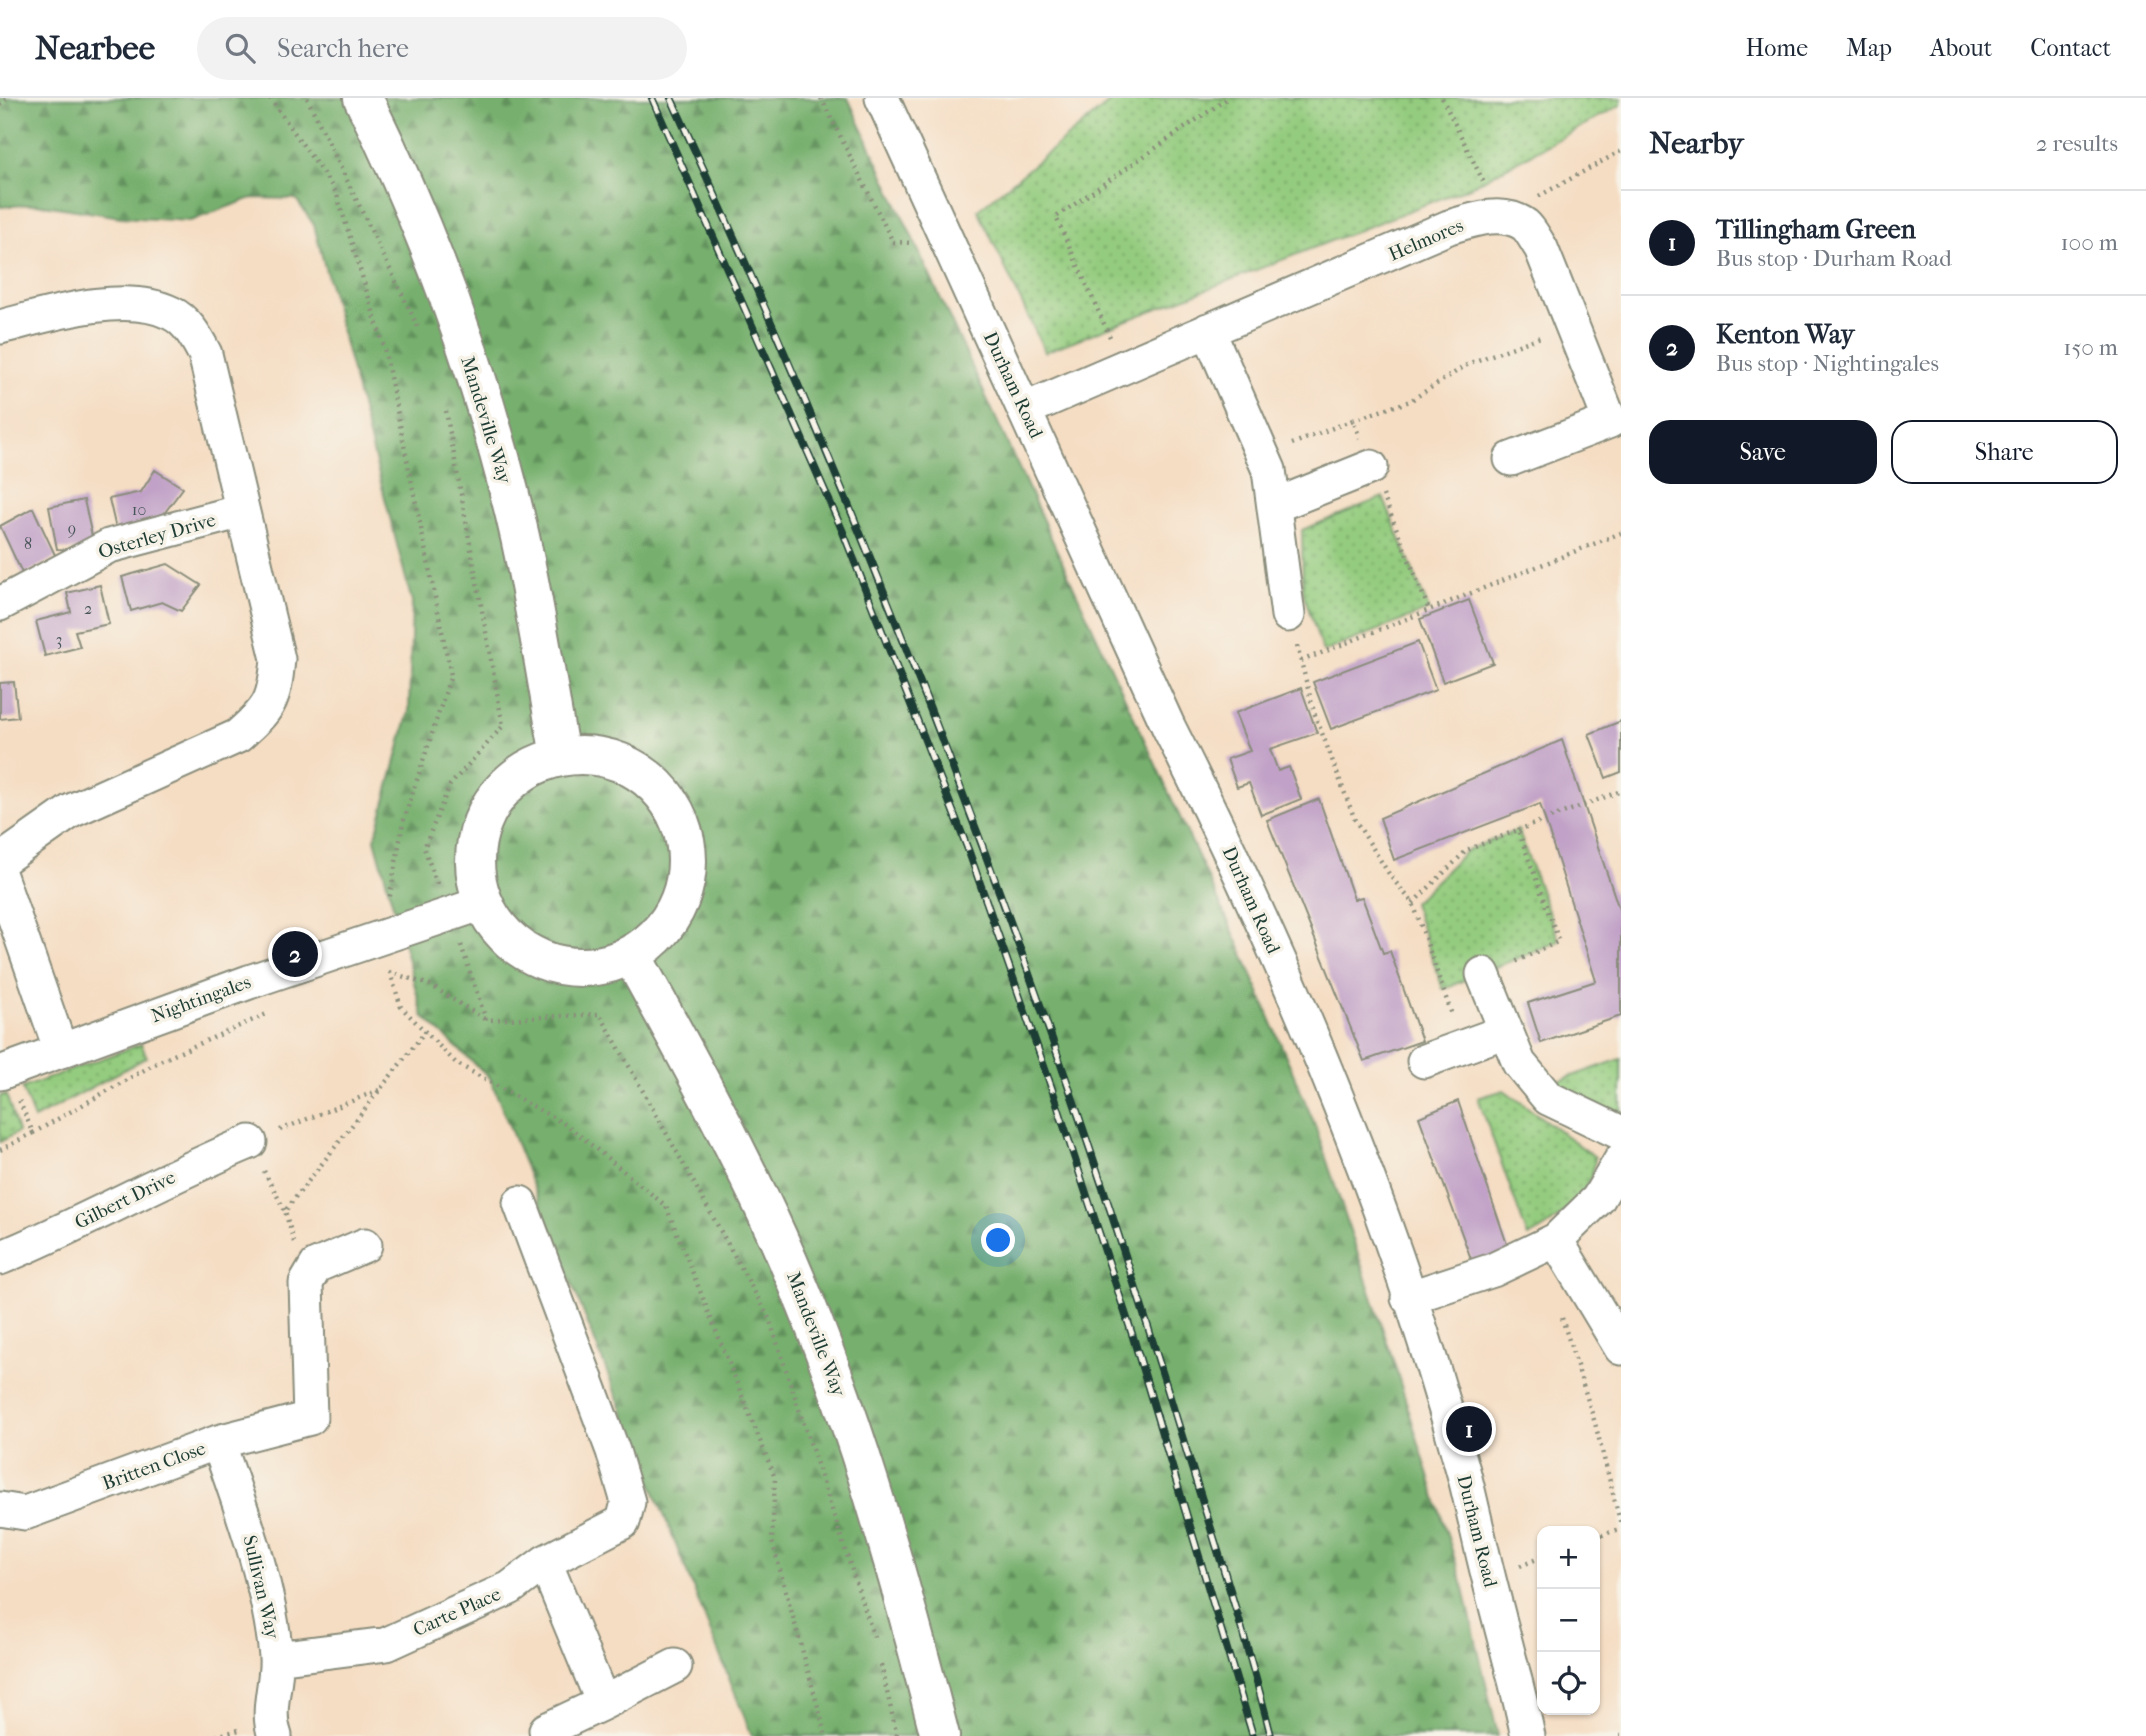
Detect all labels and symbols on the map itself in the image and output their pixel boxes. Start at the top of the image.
street label: Helmores [1385,214,1467,266]
street label: Durham Road [979,328,1048,442]
street label: Mandeville Way [456,354,516,487]
house number: 10 [132,500,146,519]
street label: Osterley Drive [96,509,218,563]
house number: 9 [68,519,76,538]
house number: 8 [24,534,32,553]
house number: 2 [84,599,92,618]
house number: 3 [56,630,62,649]
street label: Durham Road [1218,843,1285,958]
pin: 2 [272,928,318,980]
street label: Nightingales [148,971,254,1027]
street label: Gilbert Drive [71,1166,179,1234]
your location [981,1223,1015,1257]
street label: Mandeville Way [782,1269,850,1400]
pin: 1 [1446,1403,1492,1455]
street label: Britten Close [100,1437,208,1495]
street label: Durham Road [1452,1473,1502,1590]
street label: Sullivan Way [238,1533,284,1642]
street label: Carte Place [410,1583,504,1641]

